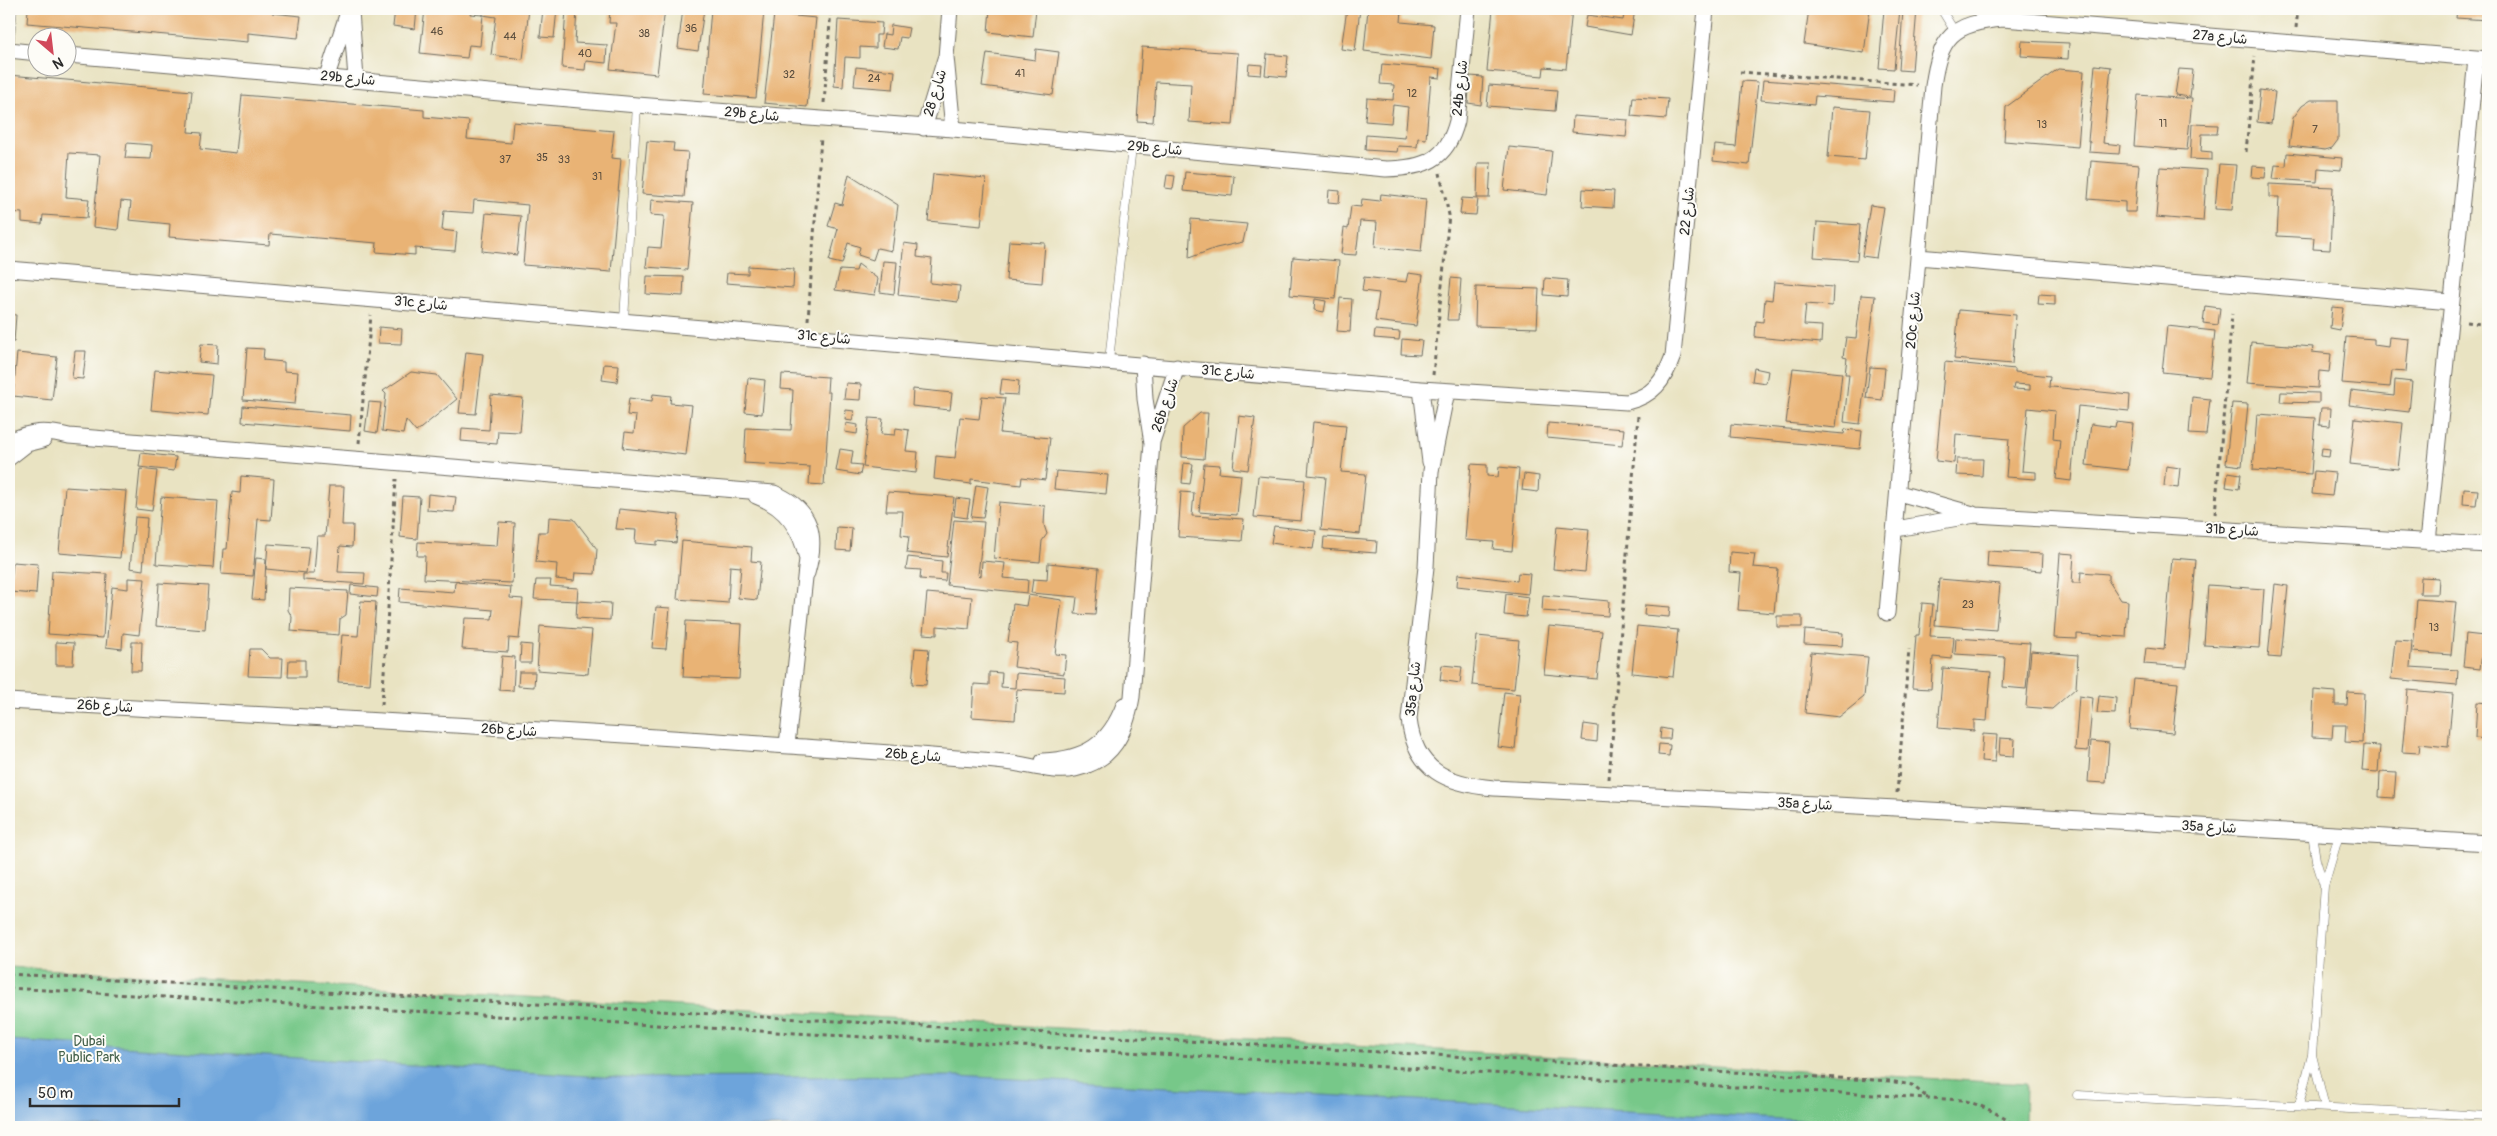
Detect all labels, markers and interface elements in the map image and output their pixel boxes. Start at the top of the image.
house number: 36 [685,22,697,35]
house number: 46 [431,25,443,38]
street label: 27a شارع [2192,26,2248,49]
house number: 38 [638,27,650,40]
north arrow [28,28,78,78]
house number: 44 [504,30,517,43]
house number: 40 [578,47,592,60]
text: N [50,53,66,73]
street label: 24b شارع [1449,59,1472,117]
street label: 29b شارع [320,67,376,90]
street label: شارع 28 [920,67,951,119]
house number: 41 [1015,67,1025,80]
house number: 32 [783,68,795,81]
house number: 24 [868,72,881,85]
house number: 12 [1407,87,1417,100]
street label: 29b شارع [724,103,780,126]
house number: 11 [2159,117,2167,130]
house number: 13 [2037,118,2047,131]
house number: 7 [2312,123,2318,136]
street label: 29b شارع [1127,137,1183,160]
house number: 35 [536,151,548,164]
house number: 37 [499,153,511,166]
house number: 33 [558,153,570,166]
house number: 31 [592,170,602,183]
street label: شارع 22 [1676,186,1699,236]
street label: 20c شارع [1902,290,1925,350]
street label: 31c شارع [393,292,449,315]
street label: 31c شارع [796,326,852,349]
street label: 31c شارع [1200,361,1256,384]
street label: 26b شارع [1148,376,1183,435]
street label: 31b شارع [2205,520,2259,541]
house number: 23 [1962,598,1974,611]
house number: 13 [2429,621,2439,634]
street label: 35a شارع [1402,661,1425,717]
street label: 26b شارع [76,696,134,717]
street label: 26b شارع [480,720,538,741]
street label: 26b شارع [884,745,942,766]
street label: 35a شارع [1777,794,1833,815]
street label: 35a شارع [2181,817,2237,838]
park label: Dubai Public Park [58,1033,120,1066]
scale bar [30,1076,179,1108]
text: 50 m [38,1084,73,1103]

